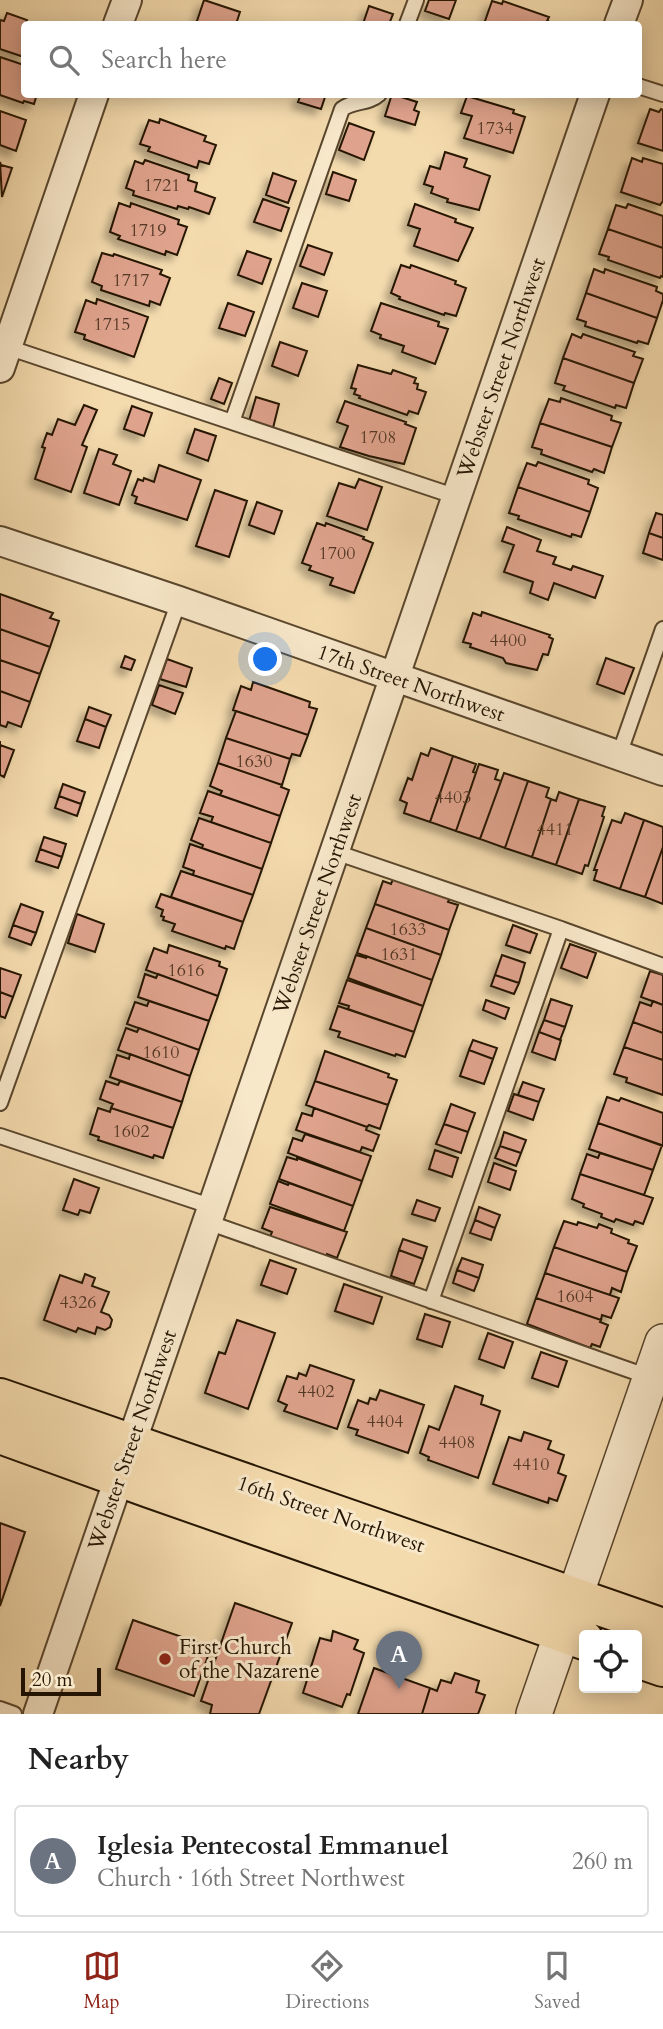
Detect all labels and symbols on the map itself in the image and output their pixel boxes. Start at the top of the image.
house number: 1734 [477,116,513,141]
house number: 1721 [144,173,180,198]
house number: 1719 [130,218,166,243]
street label: Webster Street Northwest [450,254,553,483]
house number: 1717 [113,268,149,293]
house number: 1715 [94,312,130,337]
house number: 1708 [360,425,396,450]
house number: 1700 [319,541,355,566]
house number: 4400 [490,628,526,653]
street label: 17th Street Northwest [313,638,509,729]
your location [248,642,282,676]
house number: 1630 [236,749,272,774]
house number: 4403 [435,785,471,810]
street label: Webster Street Northwest [266,790,369,1019]
house number: 4411 [537,817,573,842]
house number: 1633 [390,917,426,942]
house number: 1631 [381,942,417,967]
house number: 1616 [168,958,204,983]
house number: 1610 [143,1040,179,1065]
house number: 1602 [113,1119,149,1144]
house number: 1604 [557,1284,593,1309]
house number: 4326 [60,1290,96,1315]
street label: Webster Street Northwest [81,1326,184,1555]
house number: 4402 [298,1379,334,1404]
house number: 4404 [367,1409,403,1434]
house number: 4408 [439,1430,475,1455]
house number: 4410 [513,1452,549,1477]
street label: 16th Street Northwest [233,1469,429,1560]
pin: A [376,1631,422,1689]
place label: First Church of the Nazarene [179,1633,320,1686]
marker: First Church of the Nazarene [157,1651,173,1667]
scale bar [21,1665,102,1697]

